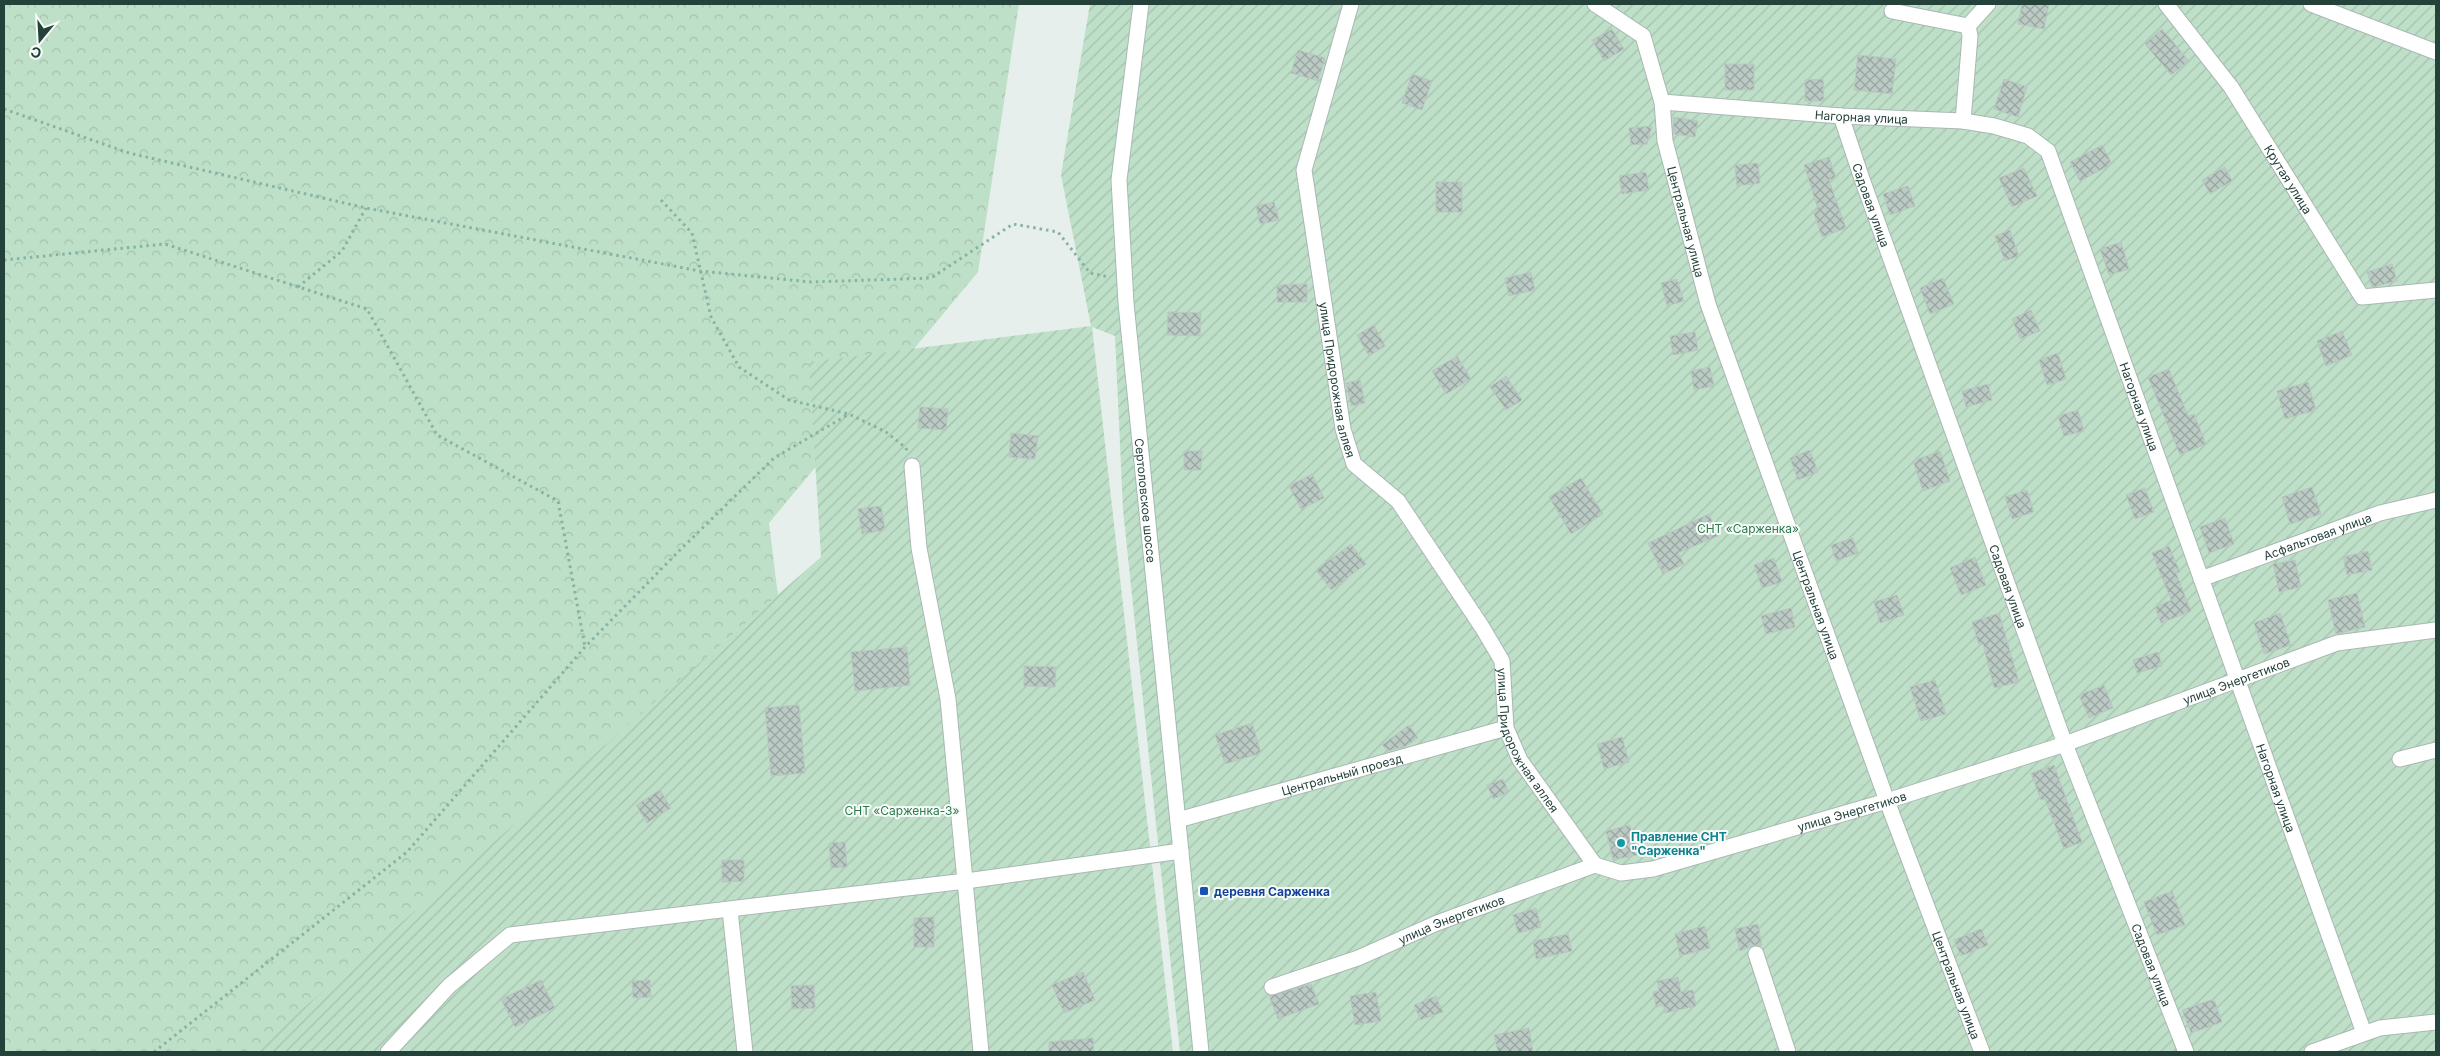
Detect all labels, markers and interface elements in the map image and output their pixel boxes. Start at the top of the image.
north arrow [15,15,65,65]
text: С [28,43,43,63]
street label: Нагорная улица [1814,106,1908,126]
street label: Крутая улица [2261,142,2316,216]
street label: Садовая улица [1850,161,1893,249]
street label: Центральная улица [1664,165,1708,279]
street label: улица Придорожная аллея [1316,301,1359,459]
street label: Нагорная улица [2117,360,2162,453]
street label: Сертоловское шоссе [1132,437,1159,563]
street label: Асфальтовая улица [2261,509,2373,563]
park label: СНТ «Сарженка» [1697,521,1799,536]
street label: Садовая улица [1986,542,2030,630]
street label: Центральная улица [1790,549,1843,661]
street label: улица Энергетиков [2181,654,2292,707]
street label: улица Придорожная аллея [1495,667,1562,815]
street label: Нагорная улица [2253,741,2299,834]
street label: Центральный проезд [1280,750,1404,798]
street label: улица Энергетиков [1796,788,1908,834]
park label: СНТ «Сарженка-3» [845,803,959,818]
place label: Правление СНТ "Сарженка" [1631,829,1727,858]
marker: Правление СНТ "Сарженка" [1615,837,1627,849]
place label: деревня Сарженка [1214,884,1330,899]
marker: деревня Сарженка [1198,885,1210,897]
street label: улица Энергетиков [1396,891,1507,947]
street label: Садовая улица [2129,921,2175,1008]
street label: Центральная улица [1929,929,1984,1041]

